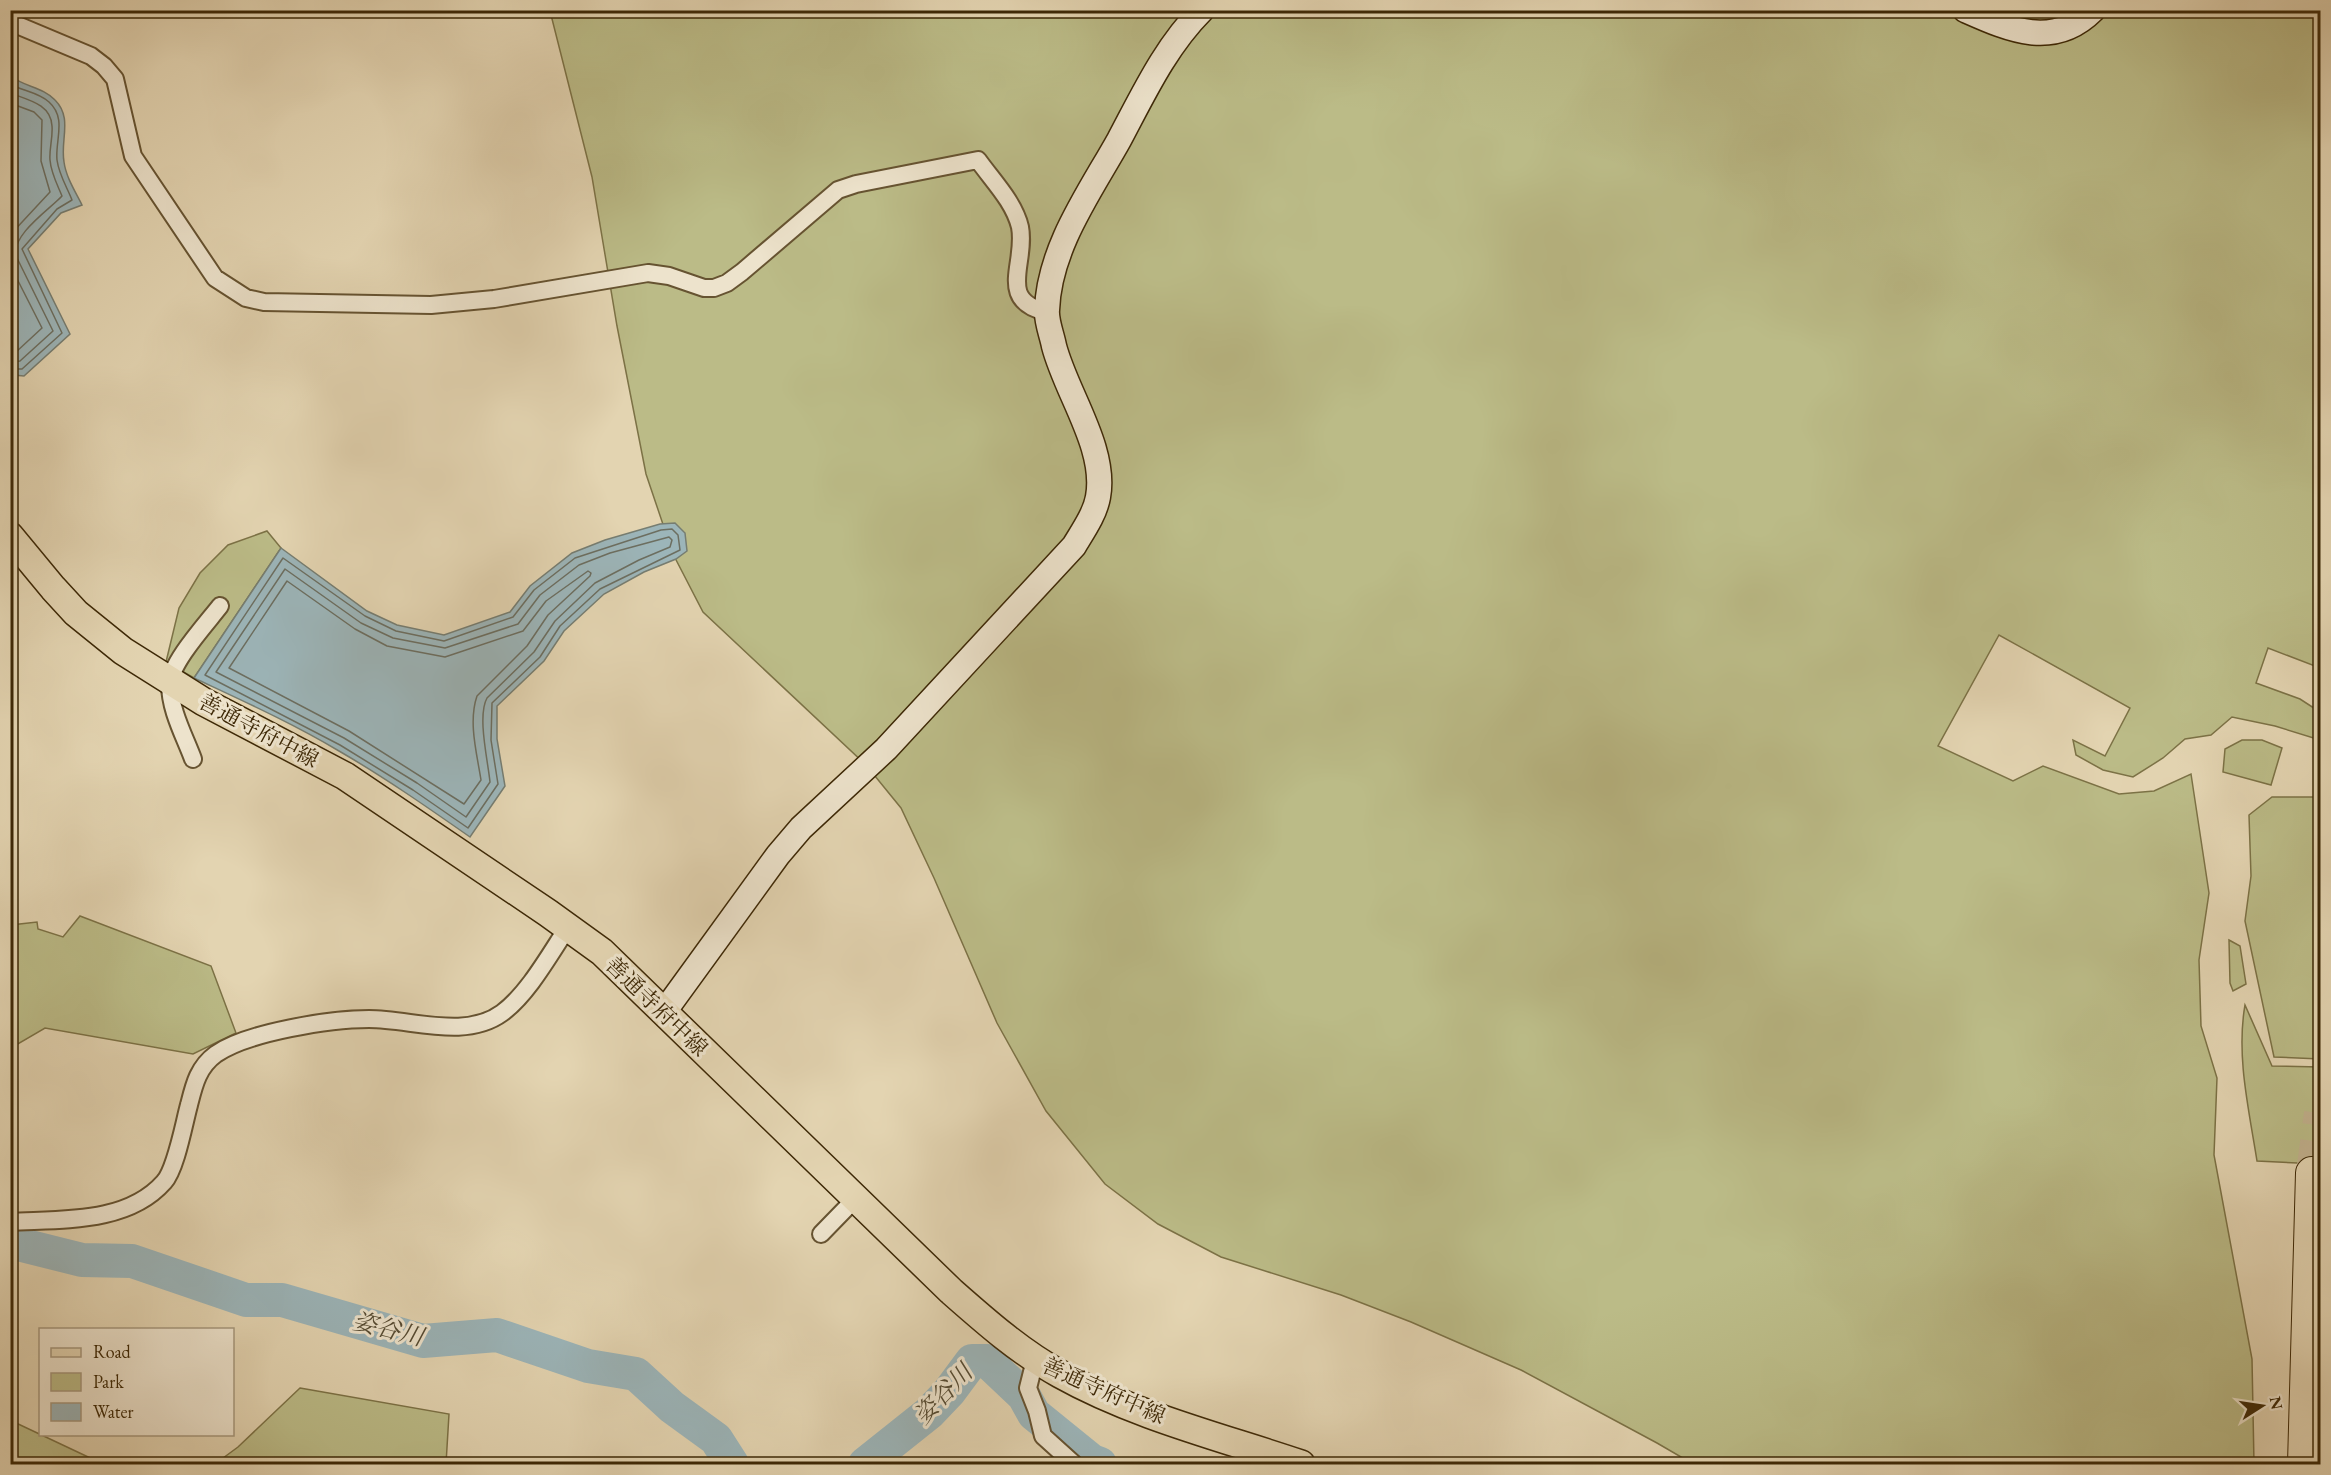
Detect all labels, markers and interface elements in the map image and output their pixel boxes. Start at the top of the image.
street label: 善通寺府中線 [194,687,324,774]
street label: 善通寺府中線 [599,950,714,1063]
water label: 姿谷川 [349,1305,430,1353]
legend [39,1328,234,1436]
text: Road [93,1340,132,1363]
street label: 善通寺府中線 [1038,1350,1170,1431]
water label: 姿谷川 [906,1355,981,1430]
text: Park [93,1370,124,1393]
north arrow [2232,1376,2292,1436]
text: N [2265,1394,2288,1412]
text: Water [93,1400,134,1423]

